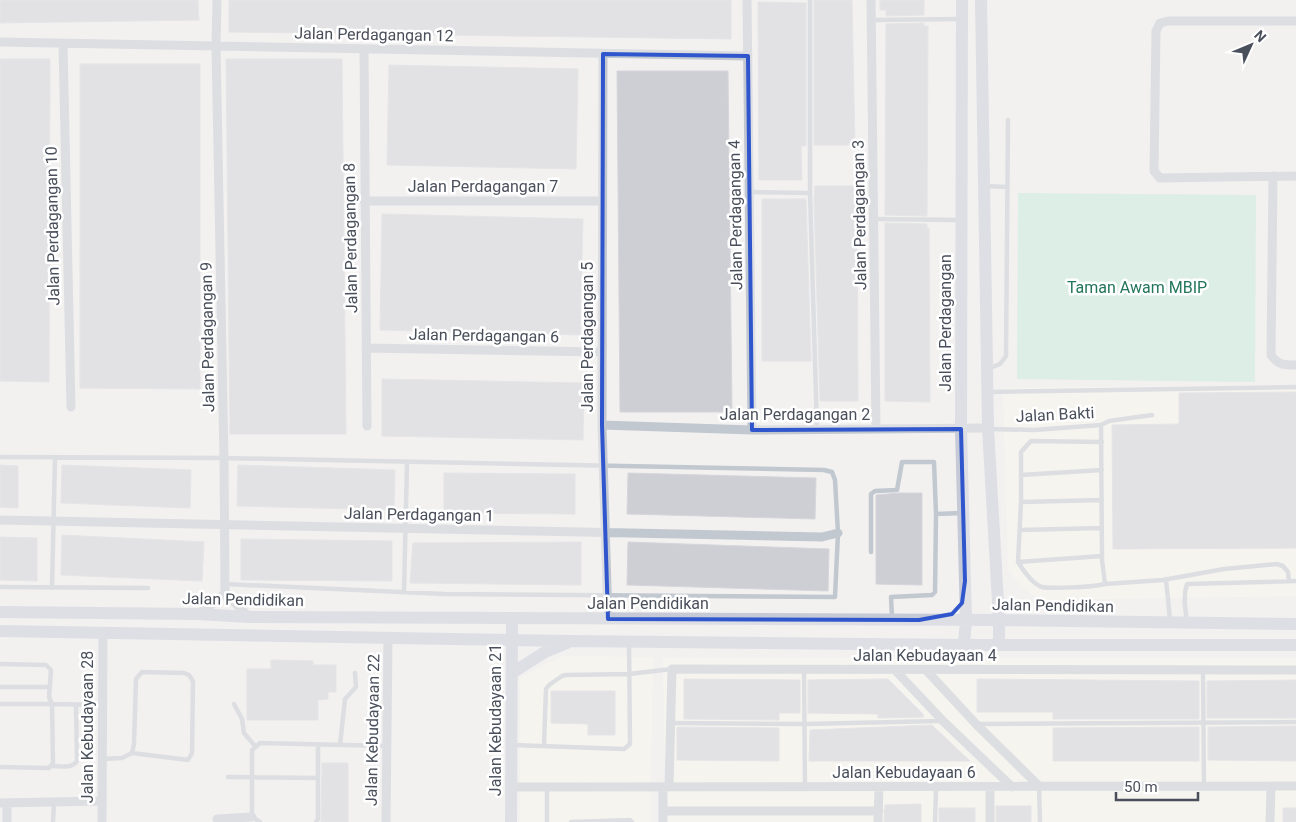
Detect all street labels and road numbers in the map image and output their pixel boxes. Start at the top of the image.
street label: Jalan Perdagangan 12 [294,24,454,45]
street label: Jalan Perdagangan 4 [725,140,746,290]
street label: Jalan Perdagangan 3 [849,140,870,290]
street label: Jalan Perdagangan 10 [42,146,63,306]
street label: Jalan Perdagangan 8 [340,163,361,313]
street label: Jalan Perdagangan 7 [408,177,558,196]
street label: Jalan Perdagangan [936,254,955,392]
street label: Jalan Perdagangan 9 [197,262,218,412]
street label: Jalan Perdagangan 5 [578,262,597,412]
street label: Jalan Perdagangan 6 [409,325,559,346]
street label: Jalan Bakti [1015,403,1095,426]
street label: Jalan Perdagangan 2 [720,405,870,424]
street label: Jalan Perdagangan 1 [344,504,494,525]
street label: Jalan Pendidikan [182,589,304,610]
street label: Jalan Pendidikan [587,594,709,613]
street label: Jalan Pendidikan [992,595,1114,616]
street label: Jalan Kebudayaan 21 [486,644,505,796]
street label: Jalan Kebudayaan 4 [853,646,997,665]
street label: Jalan Kebudayaan 28 [78,651,97,803]
street label: Jalan Kebudayaan 22 [362,654,383,806]
street label: Jalan Kebudayaan 6 [832,763,976,782]

